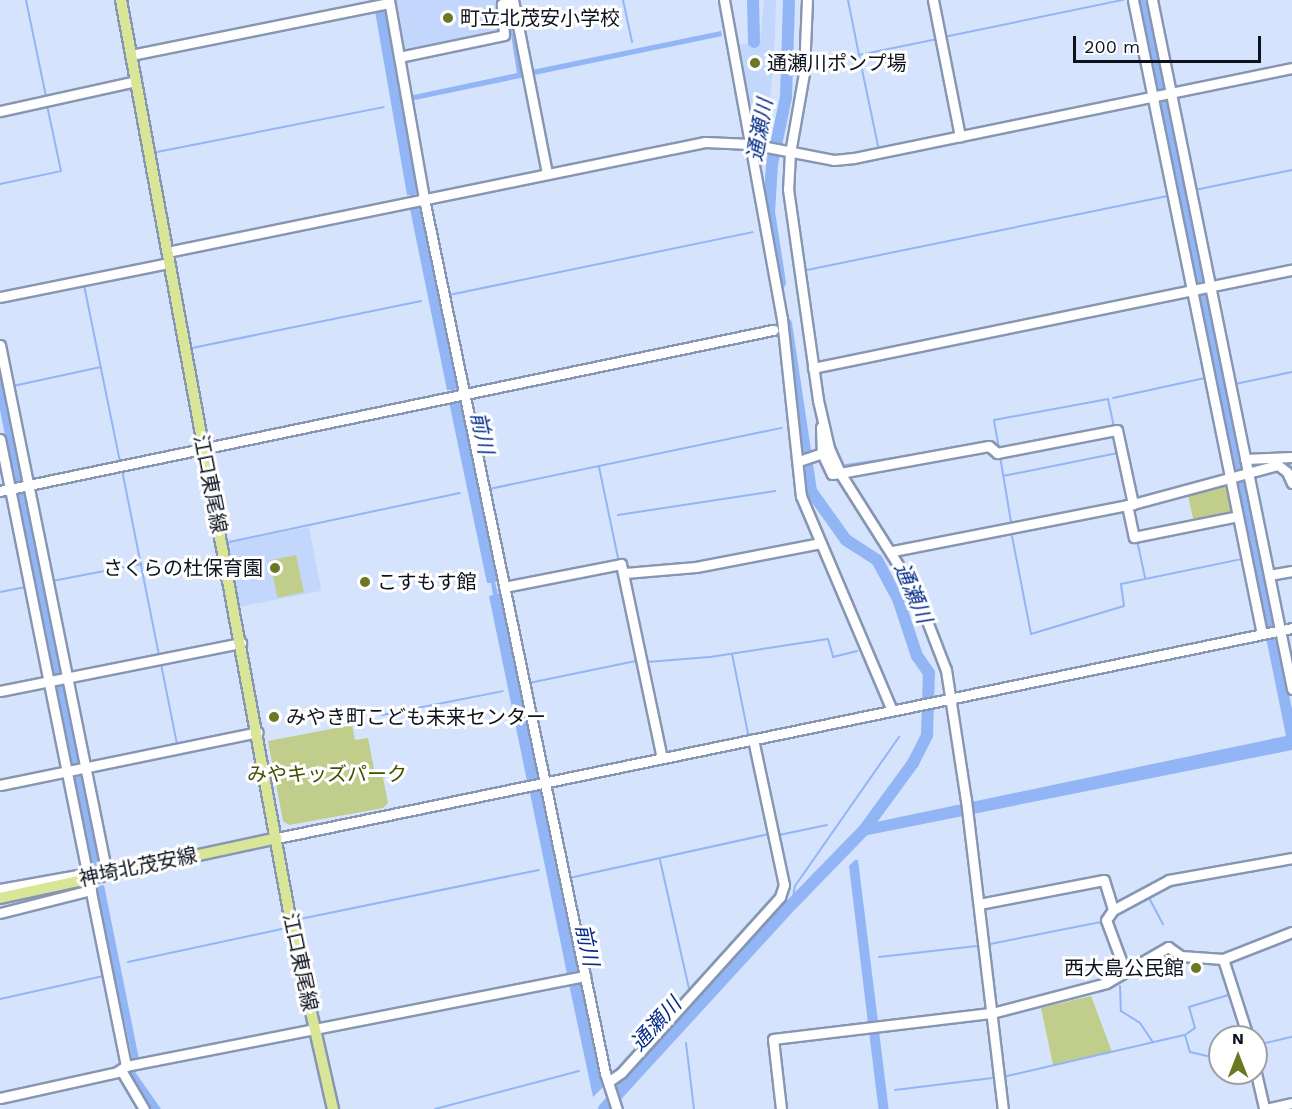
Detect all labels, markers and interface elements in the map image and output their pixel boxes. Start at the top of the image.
place label: 町立北茂安小学校 [460,6,620,30]
marker: 町立北茂安小学校 [441,11,455,25]
scale bar [1076,24,1264,62]
text: 200 m [1084,36,1140,57]
place label: 通瀬川ポンプ場 [767,51,907,75]
marker: 通瀬川ポンプ場 [748,56,762,70]
water label: 通瀬川 [742,97,778,163]
water label: 前川 [465,410,499,456]
street label: 江口東尾線 [189,433,231,535]
place label: さくらの杜保育園 [103,556,263,580]
water label: 通瀬川 [889,559,937,627]
marker: さくらの杜保育園 [268,561,282,575]
place label: こすもす館 [377,570,477,594]
marker: こすもす館 [358,575,372,589]
place label: みやき町こども未来センター [286,705,546,729]
marker: みやき町こども未来センター [267,710,281,724]
park label: みやキッズパーク [247,762,407,786]
street label: 神埼北茂安線 [77,843,199,891]
street label: 江口東尾線 [278,911,322,1013]
water label: 前川 [570,922,604,968]
place label: 西大島公民館 [1064,956,1184,980]
marker: 西大島公民館 [1189,961,1203,975]
water label: 通瀬川 [626,992,686,1056]
north arrow [1208,1025,1268,1085]
text: N [1232,1029,1244,1048]

